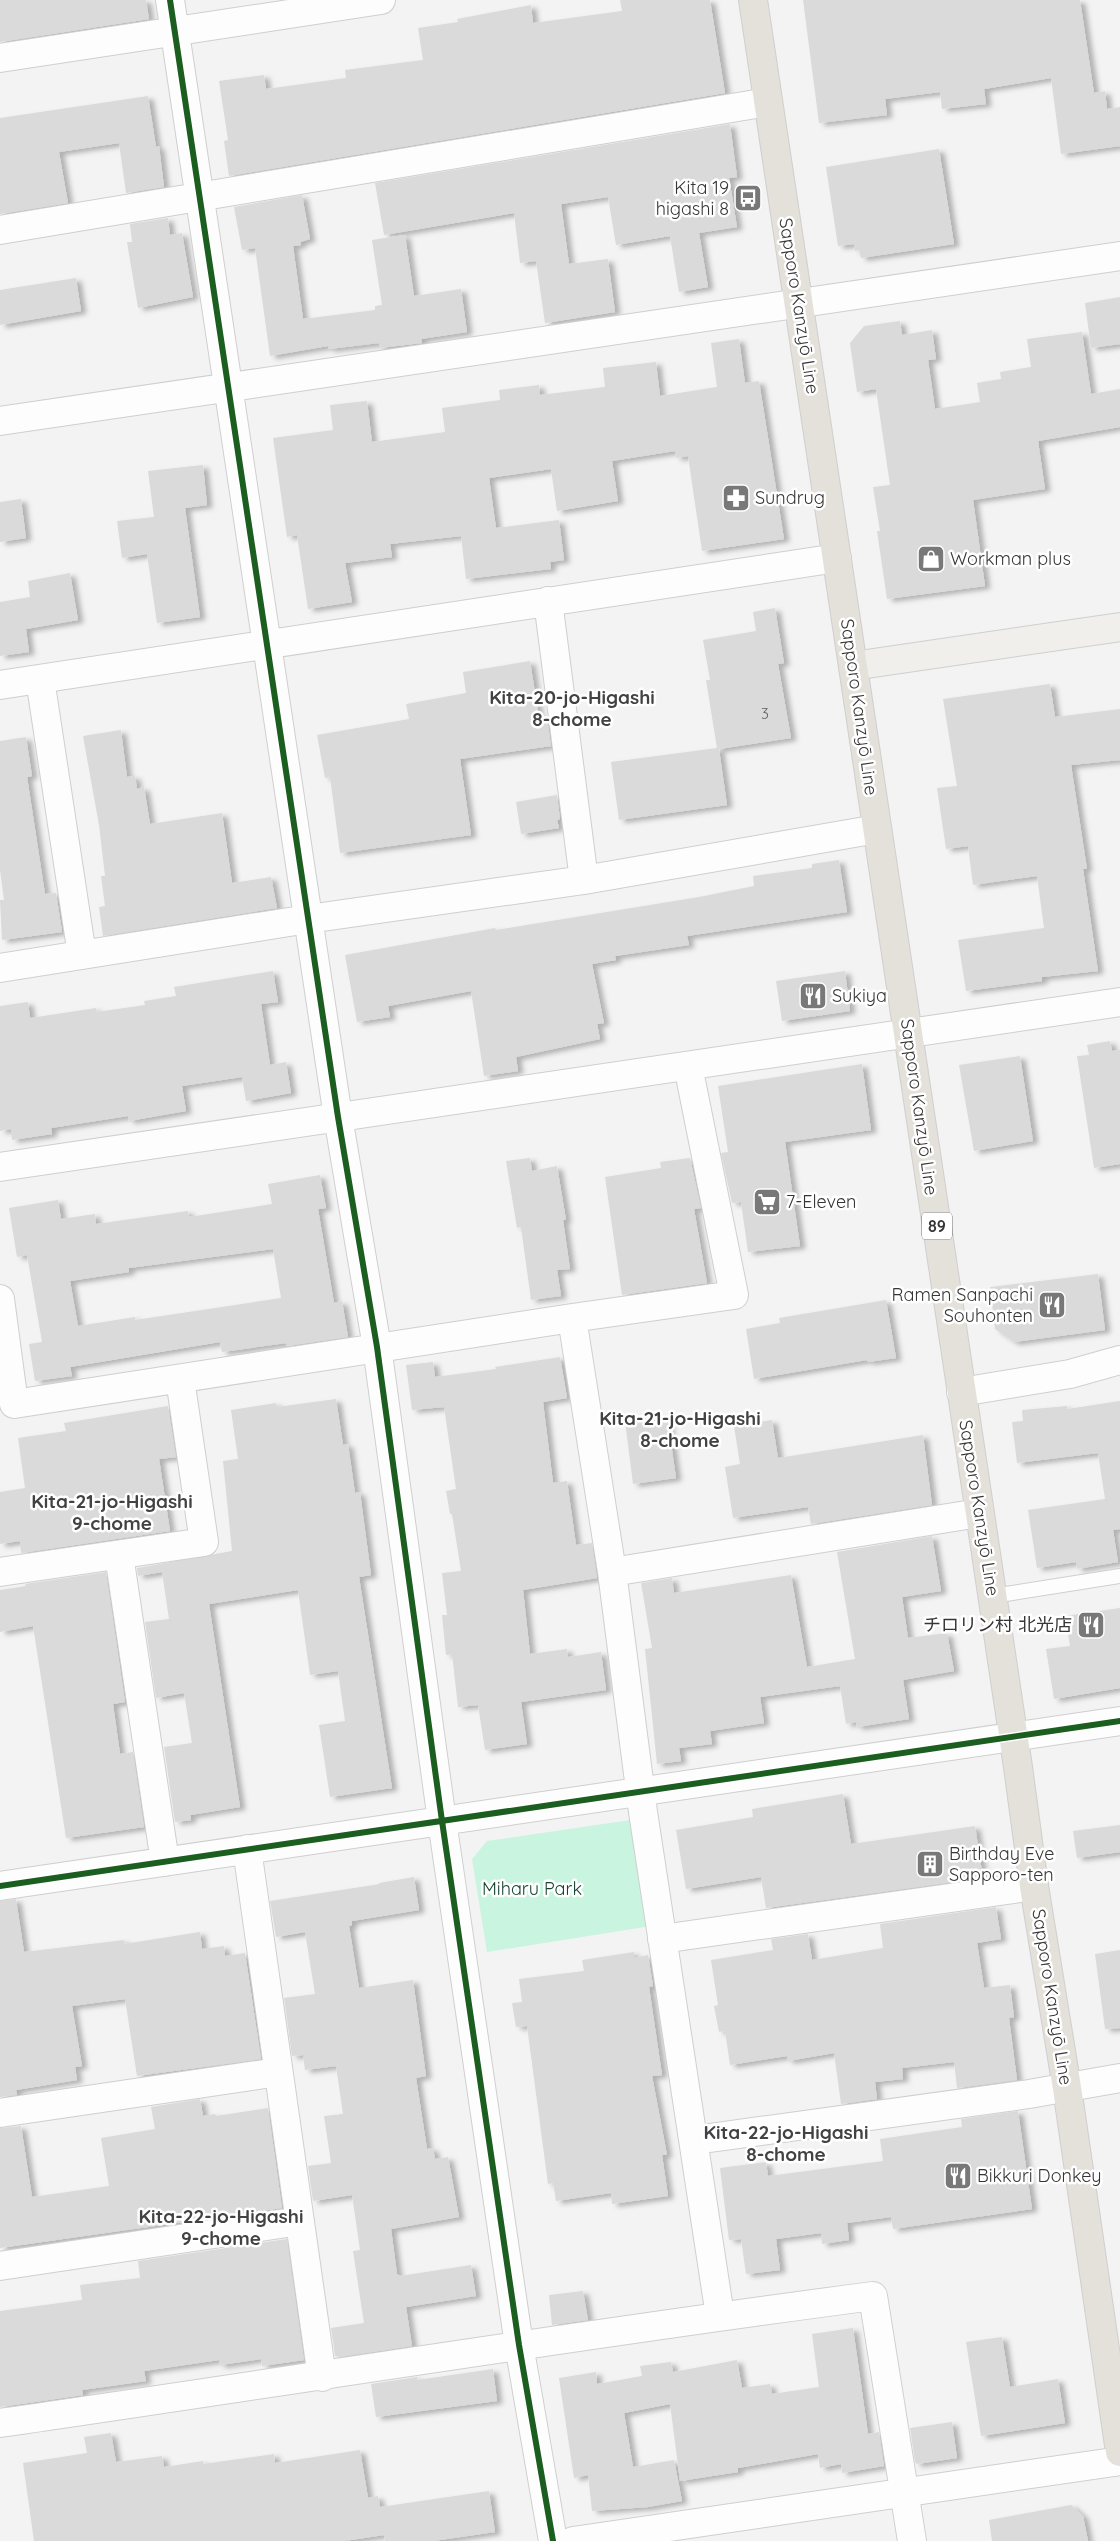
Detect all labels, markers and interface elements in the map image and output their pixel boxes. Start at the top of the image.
place label: Kita 19 higashi 8 [656,176,729,220]
bus stop icon: Kita 19 higashi 8 [733,183,763,213]
street label: Sapporo Kanzyō Line [774,216,825,396]
pharmacy icon: Sundrug [721,483,751,513]
place label: Sundrug [755,486,825,509]
shop icon: Workman plus [916,544,946,574]
place label: Workman plus [950,547,1071,570]
street label: Sapporo Kanzyō Line [836,617,883,797]
district label: Kita-20-jo-Higashi 8-chome [489,685,655,731]
house number: 3 [761,704,769,723]
restaurant icon: Sukiya [798,981,828,1011]
place label: Sukiya [832,984,887,1007]
street label: Sapporo Kanzyō Line [896,1017,943,1197]
supermarket icon: 7-Eleven [752,1187,782,1217]
place label: 7-Eleven [786,1190,857,1213]
road number: 89 [922,1212,952,1240]
place label: Ramen Sanpachi Souhonten [891,1283,1033,1327]
restaurant icon: Ramen Sanpachi Souhonten [1037,1290,1067,1320]
district label: Kita-21-jo-Higashi 8-chome [599,1406,761,1452]
street label: Sapporo Kanzyō Line [954,1418,1005,1598]
district label: Kita-21-jo-Higashi 9-chome [31,1489,193,1535]
restaurant icon: チロリン村 北光店 [1076,1610,1106,1640]
place label: チロリン村 北光店 [923,1613,1072,1636]
place label: Birthday Eve Sapporo-ten [949,1842,1054,1886]
building icon: Birthday Eve Sapporo-ten [915,1849,945,1879]
park label: Miharu Park [482,1877,582,1900]
street label: Sapporo Kanzyō Line [1027,1907,1078,2087]
district label: Kita-22-jo-Higashi 8-chome [704,2120,868,2166]
restaurant icon: Bikkuri Donkey [943,2161,973,2191]
place label: Bikkuri Donkey [977,2164,1102,2187]
district label: Kita-22-jo-Higashi 9-chome [139,2204,303,2250]

